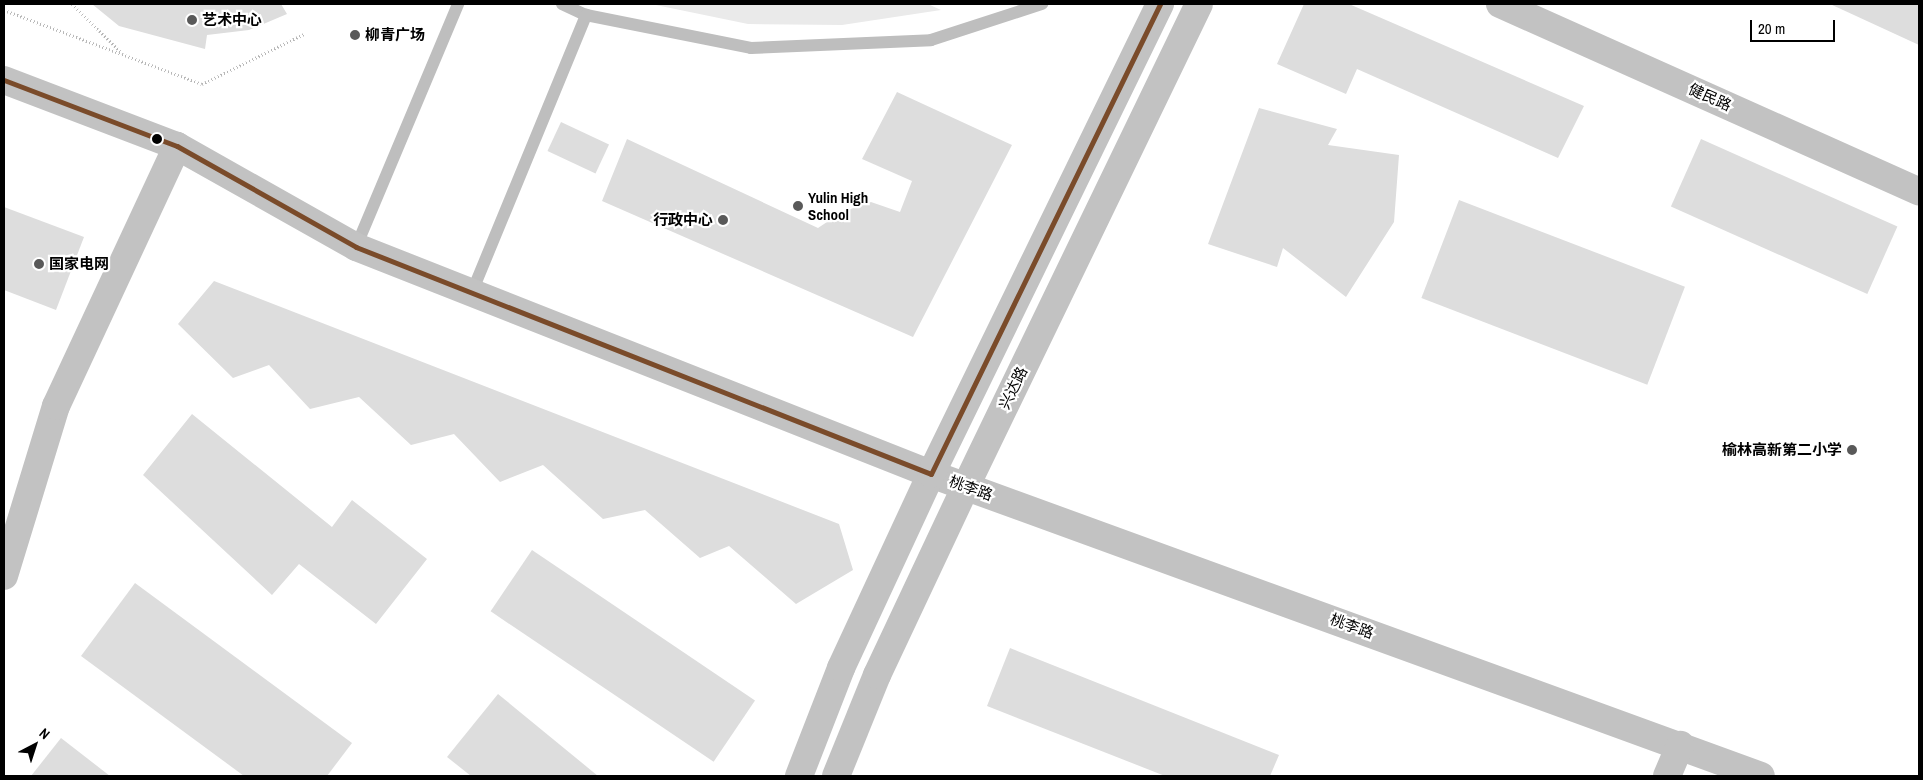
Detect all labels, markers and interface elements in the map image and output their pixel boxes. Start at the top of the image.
scale bar [1753,10,1838,42]
place label: 艺术中心 [202,11,262,29]
marker: 艺术中心 [186,14,198,26]
text: 20 m [1758,18,1785,39]
place label: 柳青广场 [365,26,425,44]
marker: 柳青广场 [349,29,361,41]
street label: 健民路 [1686,80,1734,114]
unlabelled marker [152,134,162,144]
place label: Yulin High School [808,188,868,223]
marker: Yulin High School [792,200,804,212]
place label: 行政中心 [653,211,713,229]
marker: 行政中心 [717,214,729,226]
place label: 国家电网 [49,255,109,273]
marker: 国家电网 [33,258,45,270]
street label: 兴达路 [995,364,1031,412]
place label: 榆林高新第二小学 [1722,441,1842,459]
marker: 榆林高新第二小学 [1846,444,1858,456]
street label: 桃李路 [947,472,995,504]
street label: 桃李路 [1328,610,1376,642]
north arrow [10,720,60,770]
text: N [36,724,54,743]

